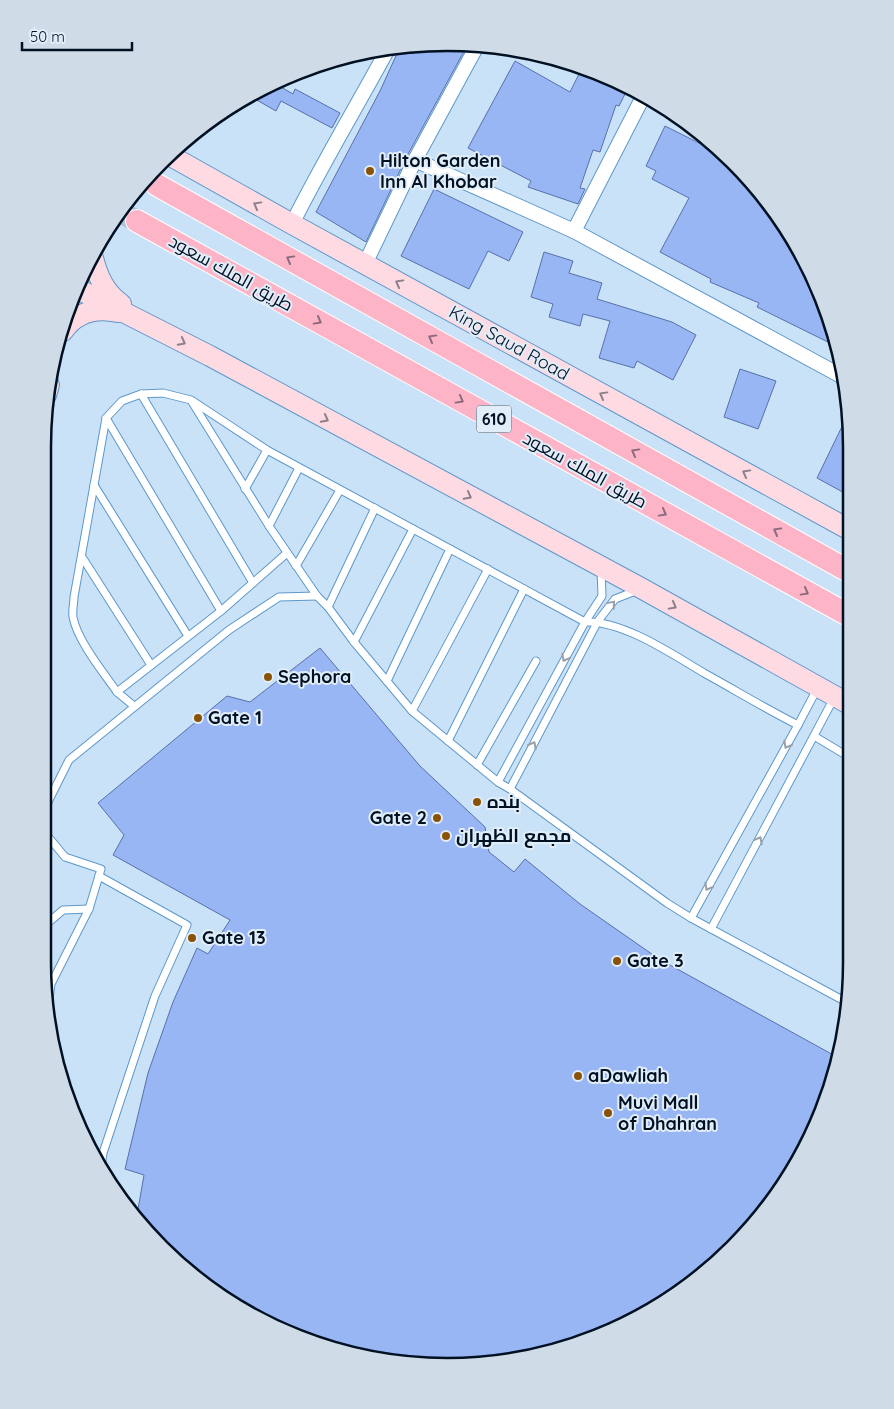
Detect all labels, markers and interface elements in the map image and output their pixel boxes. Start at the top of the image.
scale bar [22,20,132,52]
text: 50 m [30,27,65,46]
place label: Hilton Garden Inn Al Khobar [380,149,500,193]
marker: Hilton Garden Inn Al Khobar [364,165,376,177]
one-way arrow [253,201,262,211]
street label: طريق الملك سعود [165,229,297,317]
one-way arrow [286,255,295,265]
one-way arrow [396,279,405,289]
street label: King Saud Road [445,300,573,385]
one-way arrow [312,315,321,325]
one-way arrow [428,335,437,345]
one-way arrow [176,336,185,346]
one-way arrow [600,391,609,401]
one-way arrow [455,394,464,404]
road number: 610 [476,406,512,432]
one-way arrow [319,412,328,422]
street label: طريق الملك سعود [519,426,651,514]
one-way arrow [631,448,640,458]
one-way arrow [742,469,751,479]
one-way arrow [462,490,471,500]
one-way arrow [658,507,667,517]
one-way arrow [773,527,782,537]
one-way arrow [800,585,809,595]
one-way arrow [667,599,676,609]
one-way arrow [607,601,616,610]
one-way arrow [561,653,571,662]
place label: Sephora [278,665,351,688]
marker: Sephora [262,671,274,683]
place label: Gate 1 [208,706,262,729]
marker: Gate 1 [192,712,204,724]
one-way arrow [783,739,793,748]
one-way arrow [526,742,536,751]
place label: بنده [487,790,520,813]
marker: بنده [471,796,483,808]
place label: Gate 2 [370,806,427,829]
marker: Gate 2 [431,812,443,824]
place label: مجمع الظهران [456,824,571,848]
marker: مجمع الظهران [440,830,452,842]
one-way arrow [753,836,763,845]
one-way arrow [704,881,714,890]
place label: Gate 13 [202,926,266,949]
marker: Gate 13 [186,932,198,944]
place label: Gate 3 [627,949,684,972]
marker: Gate 3 [611,955,623,967]
place label: aDawliah [588,1064,668,1087]
marker: aDawliah [572,1070,584,1082]
place label: Muvi Mall of Dhahran [618,1091,717,1135]
marker: Muvi Mall of Dhahran [602,1107,614,1119]

